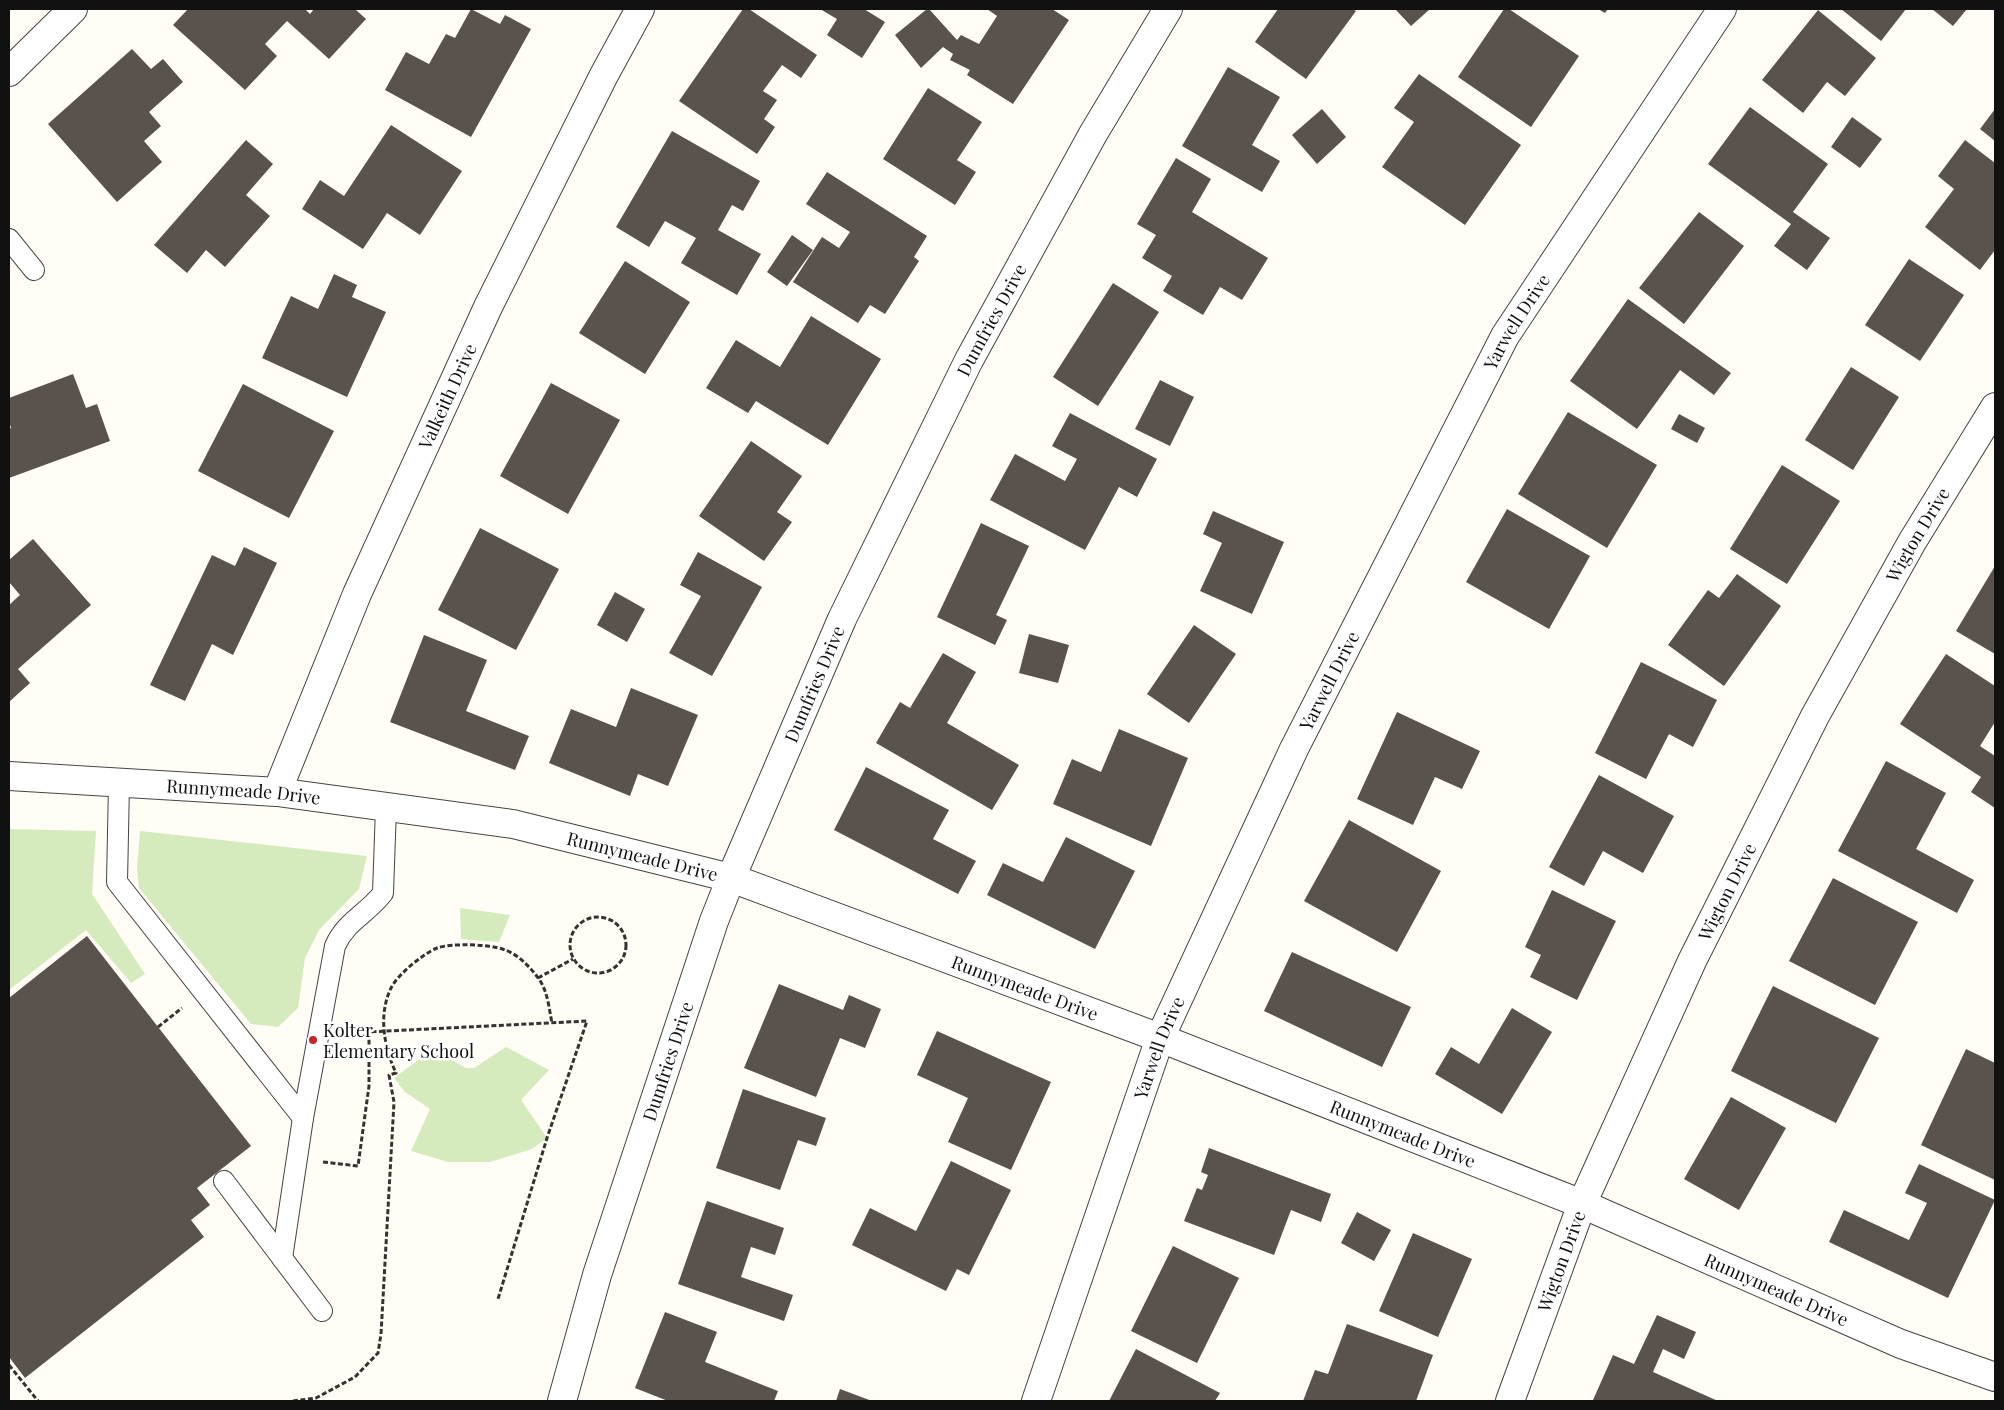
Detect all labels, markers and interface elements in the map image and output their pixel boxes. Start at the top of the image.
street label: Dumfries Drive [951,259,1032,380]
street label: Yarwell Drive [1477,269,1555,374]
street label: Valkeith Drive [412,339,482,454]
street label: Wigton Drive [1880,483,1955,587]
street label: Dumfries Drive [779,622,850,746]
street label: Yarwell Drive [1293,627,1364,735]
street label: Runnymeade Drive [166,773,322,810]
street label: Runnymeade Drive [564,826,720,886]
street label: Wigton Drive [1692,839,1761,945]
street label: Runnymeade Drive [948,949,1102,1026]
street label: Yarwell Drive [1128,993,1190,1103]
street label: Dumfries Drive [637,998,699,1124]
place label: Kolter Elementary School [323,1018,474,1063]
marker: Kolter Elementary School [307,1034,319,1046]
street label: Runnymeade Drive [1326,1094,1479,1173]
street label: Wigton Drive [1531,1207,1591,1316]
street label: Runnymeade Drive [1701,1247,1852,1331]

